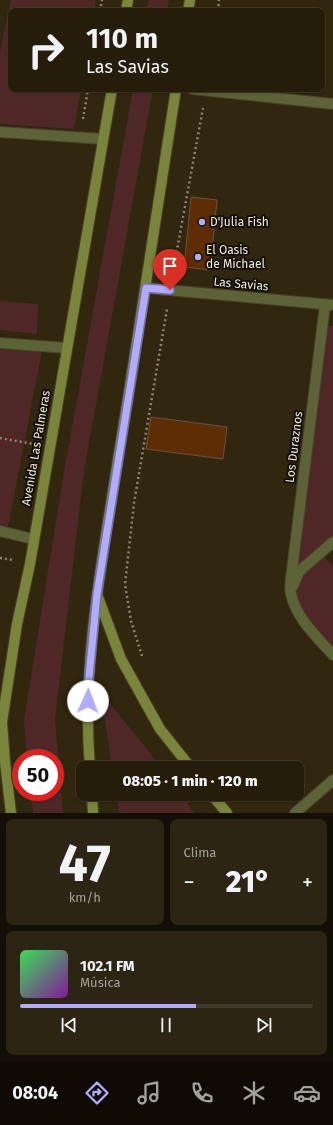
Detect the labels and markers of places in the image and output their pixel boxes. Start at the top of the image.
place label: D'Julia Fish [210,215,269,229]
marker: D'Julia Fish [197,217,207,227]
place label: El Oasis de Michael [206,243,265,271]
pin [153,249,187,290]
marker: El Oasis de Michael [193,252,203,262]

